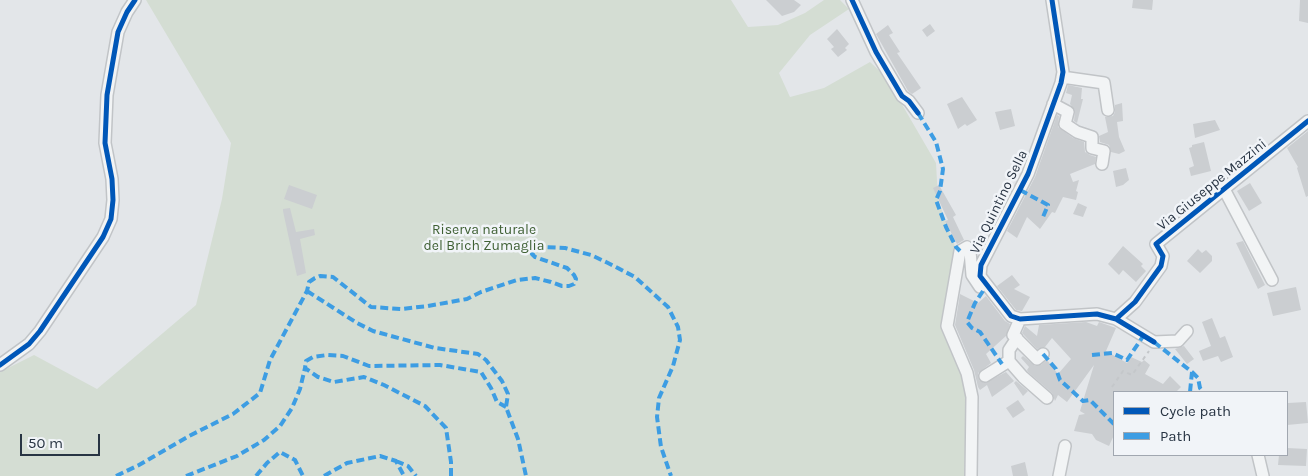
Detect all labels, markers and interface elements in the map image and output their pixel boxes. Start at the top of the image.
street label: Via Giuseppe Mazzini [1154,136,1270,234]
street label: Via Quintino Sella [967,147,1031,257]
park label: Riserva naturale del Brich Zumaglia [424,222,544,254]
legend [1113,391,1288,456]
text: Cycle path [1160,402,1231,420]
scale bar [22,424,102,456]
text: Path [1160,427,1191,445]
text: 50 m [28,434,63,452]

